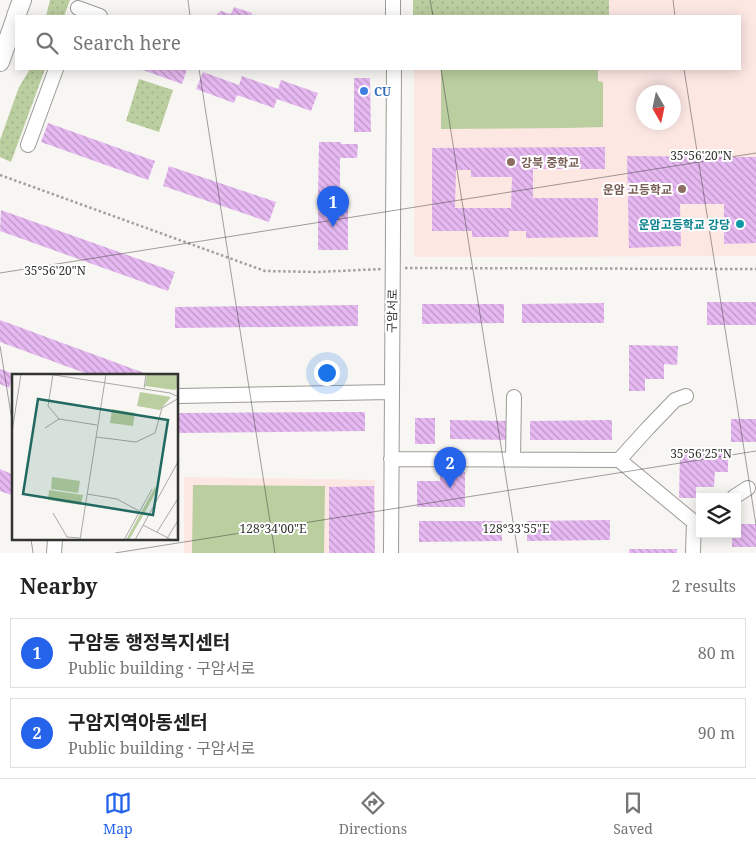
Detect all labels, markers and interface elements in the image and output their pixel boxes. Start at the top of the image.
search box [15,15,741,70]
icon: search [33,29,61,57]
text: Search here [73,30,181,56]
place label: CU [374,83,391,100]
marker: CU [358,85,370,97]
north arrow [636,85,681,130]
text: 35°56'20"N [670,147,732,164]
place label: 강북 중학교 [521,154,579,171]
marker: 강북 중학교 [505,156,517,168]
place label: 운암 고등학교 [603,181,672,198]
marker: 운암 고등학교 [676,183,688,195]
pin: 1 [317,186,349,227]
place label: 운암고등학교 강당 [639,216,730,233]
marker: 운암고등학교 강당 [734,218,746,230]
text: 35°56'20"N [24,262,86,279]
street label: 구암서로 [383,289,401,333]
your location [314,360,340,386]
inset map [12,374,179,540]
text: 35°56'25"N [670,445,732,462]
pin: 2 [434,447,466,488]
map controls [696,493,741,538]
button: layers [696,493,741,538]
text: 128°34'00"E [240,520,306,537]
text: 128°33'55"E [483,520,549,537]
text: Nearby [20,572,98,600]
text: 2 results [672,575,736,597]
text: 구암동 행정복지센터 [68,629,230,655]
text: 1 [32,642,42,664]
text: 80 m [698,642,735,664]
text: Public building · 구암서로 [68,657,255,679]
text: 구암지역아동센터 [68,709,208,735]
text: 2 [32,722,42,744]
text: 90 m [698,722,735,744]
text: Public building · 구암서로 [68,737,255,759]
tab: Map [103,789,133,838]
tab: Directions [339,789,407,838]
tab: Saved [613,789,653,838]

